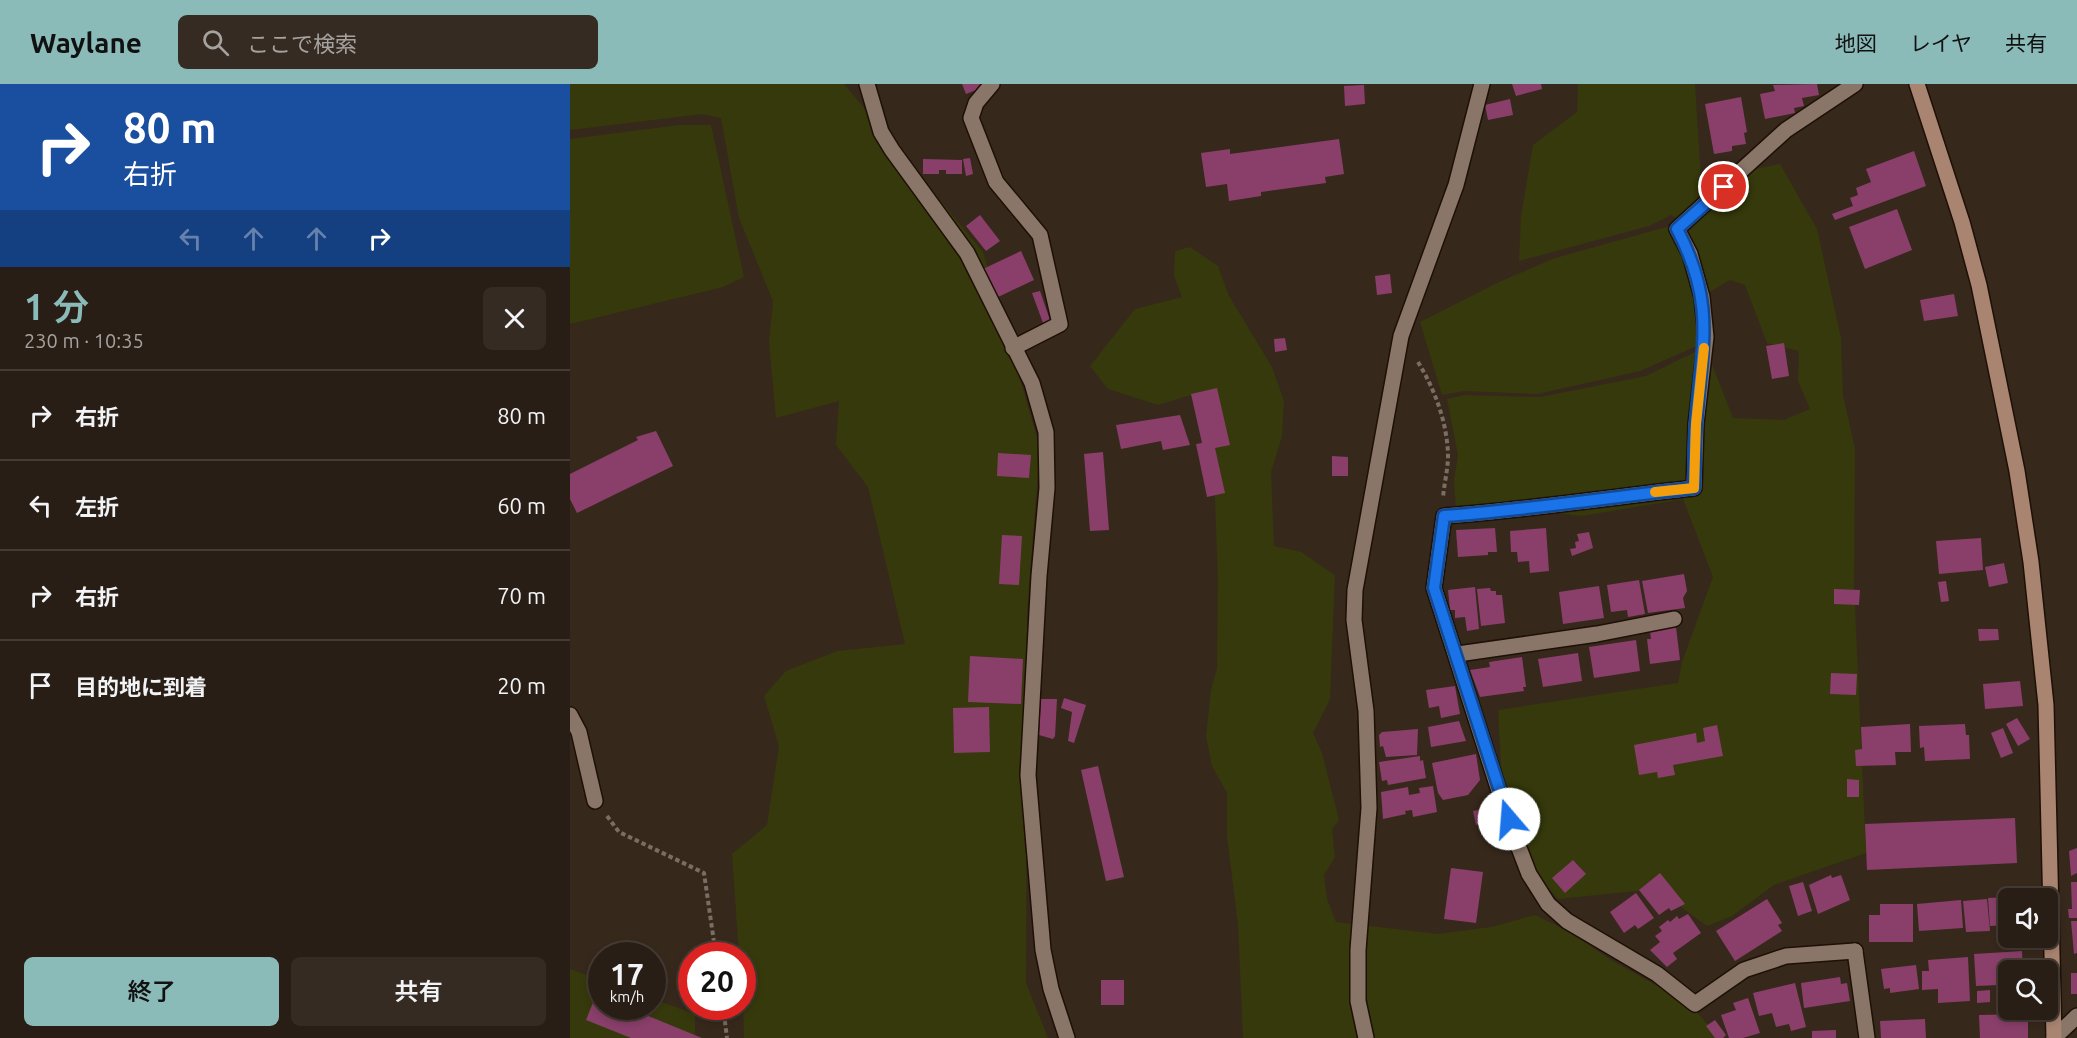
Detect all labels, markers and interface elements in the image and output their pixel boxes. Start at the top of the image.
search box [178,15,598,69]
icon: search [199,26,232,59]
text: Waylane [30,27,142,58]
text: ここで検索 [247,31,357,56]
text: 地図 [1835,31,1877,55]
text: レイヤ [1910,31,1972,55]
text: 共有 [2005,31,2047,55]
text: 80 m [123,104,217,151]
icon: right [24,108,102,186]
text: 右折 [123,159,177,189]
pin [1698,161,1749,212]
icon: arrive [1707,170,1740,203]
icon: left [174,222,207,255]
icon: ahead [237,222,270,255]
icon: ahead [300,222,333,255]
icon: right [363,222,396,255]
text: 1 分 [24,286,89,327]
button: close [483,287,546,350]
text: 230 m · 10:35 [24,329,144,352]
icon: right [24,399,57,432]
text: 80 m [497,403,546,428]
text: 右折 [75,404,119,429]
icon: left [24,489,57,522]
text: 60 m [497,493,546,518]
text: 左折 [75,494,119,519]
icon: right [24,579,57,612]
text: 70 m [497,583,546,608]
text: 右折 [75,584,119,609]
icon: arrive [24,669,57,702]
text: 20 m [497,673,546,698]
text: 目的地に到着 [75,674,207,699]
position arrow [1477,787,1541,851]
map controls [1998,888,2058,1020]
button: sound [1998,888,2058,948]
speed limit sign: 20 [678,942,756,1020]
button: 終了 [24,957,279,1026]
button: 共有 [291,957,546,1026]
text: 17 [610,957,644,991]
button: search [1998,960,2058,1020]
text: km/h [610,988,644,1005]

